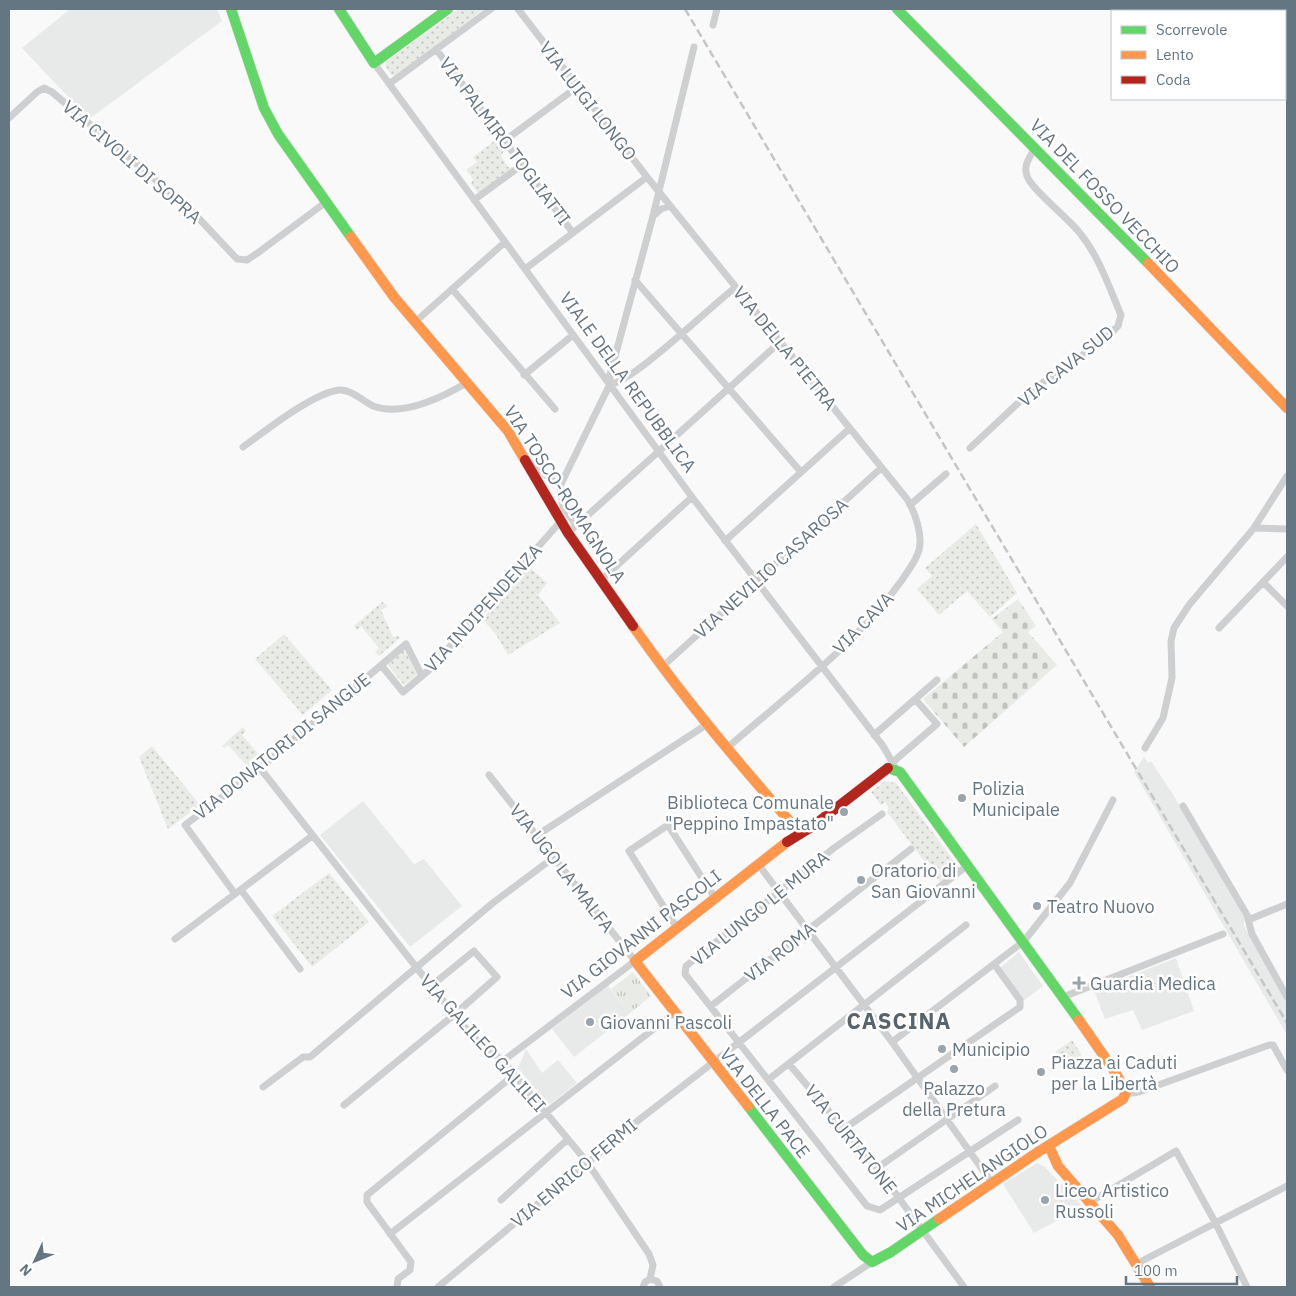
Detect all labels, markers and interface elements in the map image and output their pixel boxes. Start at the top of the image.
legend [1111,10,1286,100]
text: Scorrevole [1156,20,1228,39]
street label: VIA LUIGI LONGO [534,37,642,165]
text: Lento [1156,45,1194,64]
street label: VIA PALMIRO TOGLIATTI [434,52,576,230]
text: Coda [1156,70,1190,89]
street label: VIA CIVOLI DI SOPRA [58,95,207,229]
street label: VIA DEL FOSSO VECCHIO [1025,114,1185,278]
street label: VIA DELLA PIETRA [728,281,842,415]
street label: VIALE DELLA REPUBBLICA [555,287,702,477]
street label: VIA CAVA SUD [1013,320,1119,412]
street label: VIA TOSCO-ROMAGNOLA [499,401,631,587]
street label: VIA NEVILIO CASAROSA [689,493,853,643]
street label: VIA INDIPENDENZA [419,539,547,677]
street label: VIA CAVA [828,587,899,659]
street label: VIA DONATORI DI SANGUE [189,668,375,824]
place label: Polizia Municipale [972,777,1060,821]
place label: Biblioteca Comunale "Peppino Impastato" [665,791,834,835]
marker: Polizia Municipale [956,792,968,804]
street label: VIA UGO LA MALFA [505,799,620,937]
marker: Biblioteca Comunale "Peppino Impastato" [838,806,850,818]
street label: VIA LUNGO LE MURA [686,845,834,971]
place label: Oratorio di San Giovanni [871,859,976,903]
street label: VIA GIOVANNI PASCOLI [556,864,726,1004]
marker: Oratorio di San Giovanni [855,874,867,886]
place label: Teatro Nuovo [1047,895,1154,918]
marker: Teatro Nuovo [1031,900,1043,912]
street label: VIA ROMA [740,917,821,987]
street label: VIA GALILEO GALILEI [415,969,551,1117]
place label: Guardia Medica [1090,972,1216,995]
marker: Guardia Medica [1072,976,1086,990]
district label: CASCINA [847,1006,951,1035]
place label: Giovanni Pascoli [600,1011,732,1034]
marker: Giovanni Pascoli [584,1016,596,1028]
place label: Municipio [952,1038,1030,1061]
street label: VIA DELLA PACE [715,1043,815,1163]
marker: Municipio [936,1043,948,1055]
place label: Piazza ai Caduti per la Libertà [1051,1051,1177,1095]
marker: Palazzo della Pretura [948,1063,960,1075]
marker: Piazza ai Caduti per la Libertà [1035,1066,1047,1078]
place label: Palazzo della Pretura [902,1077,1006,1121]
street label: VIA CURTATONE [800,1080,902,1198]
street label: VIA ENRICO FERMI [506,1114,642,1232]
street label: VIA MICHELANGIOLO [892,1119,1052,1237]
place label: Liceo Artistico Russoli [1055,1179,1169,1223]
marker: Liceo Artistico Russoli [1039,1194,1051,1206]
north arrow [10,1236,60,1286]
scale bar [1126,1254,1237,1286]
text: N [16,1260,36,1280]
text: 100 m [1134,1261,1178,1280]

